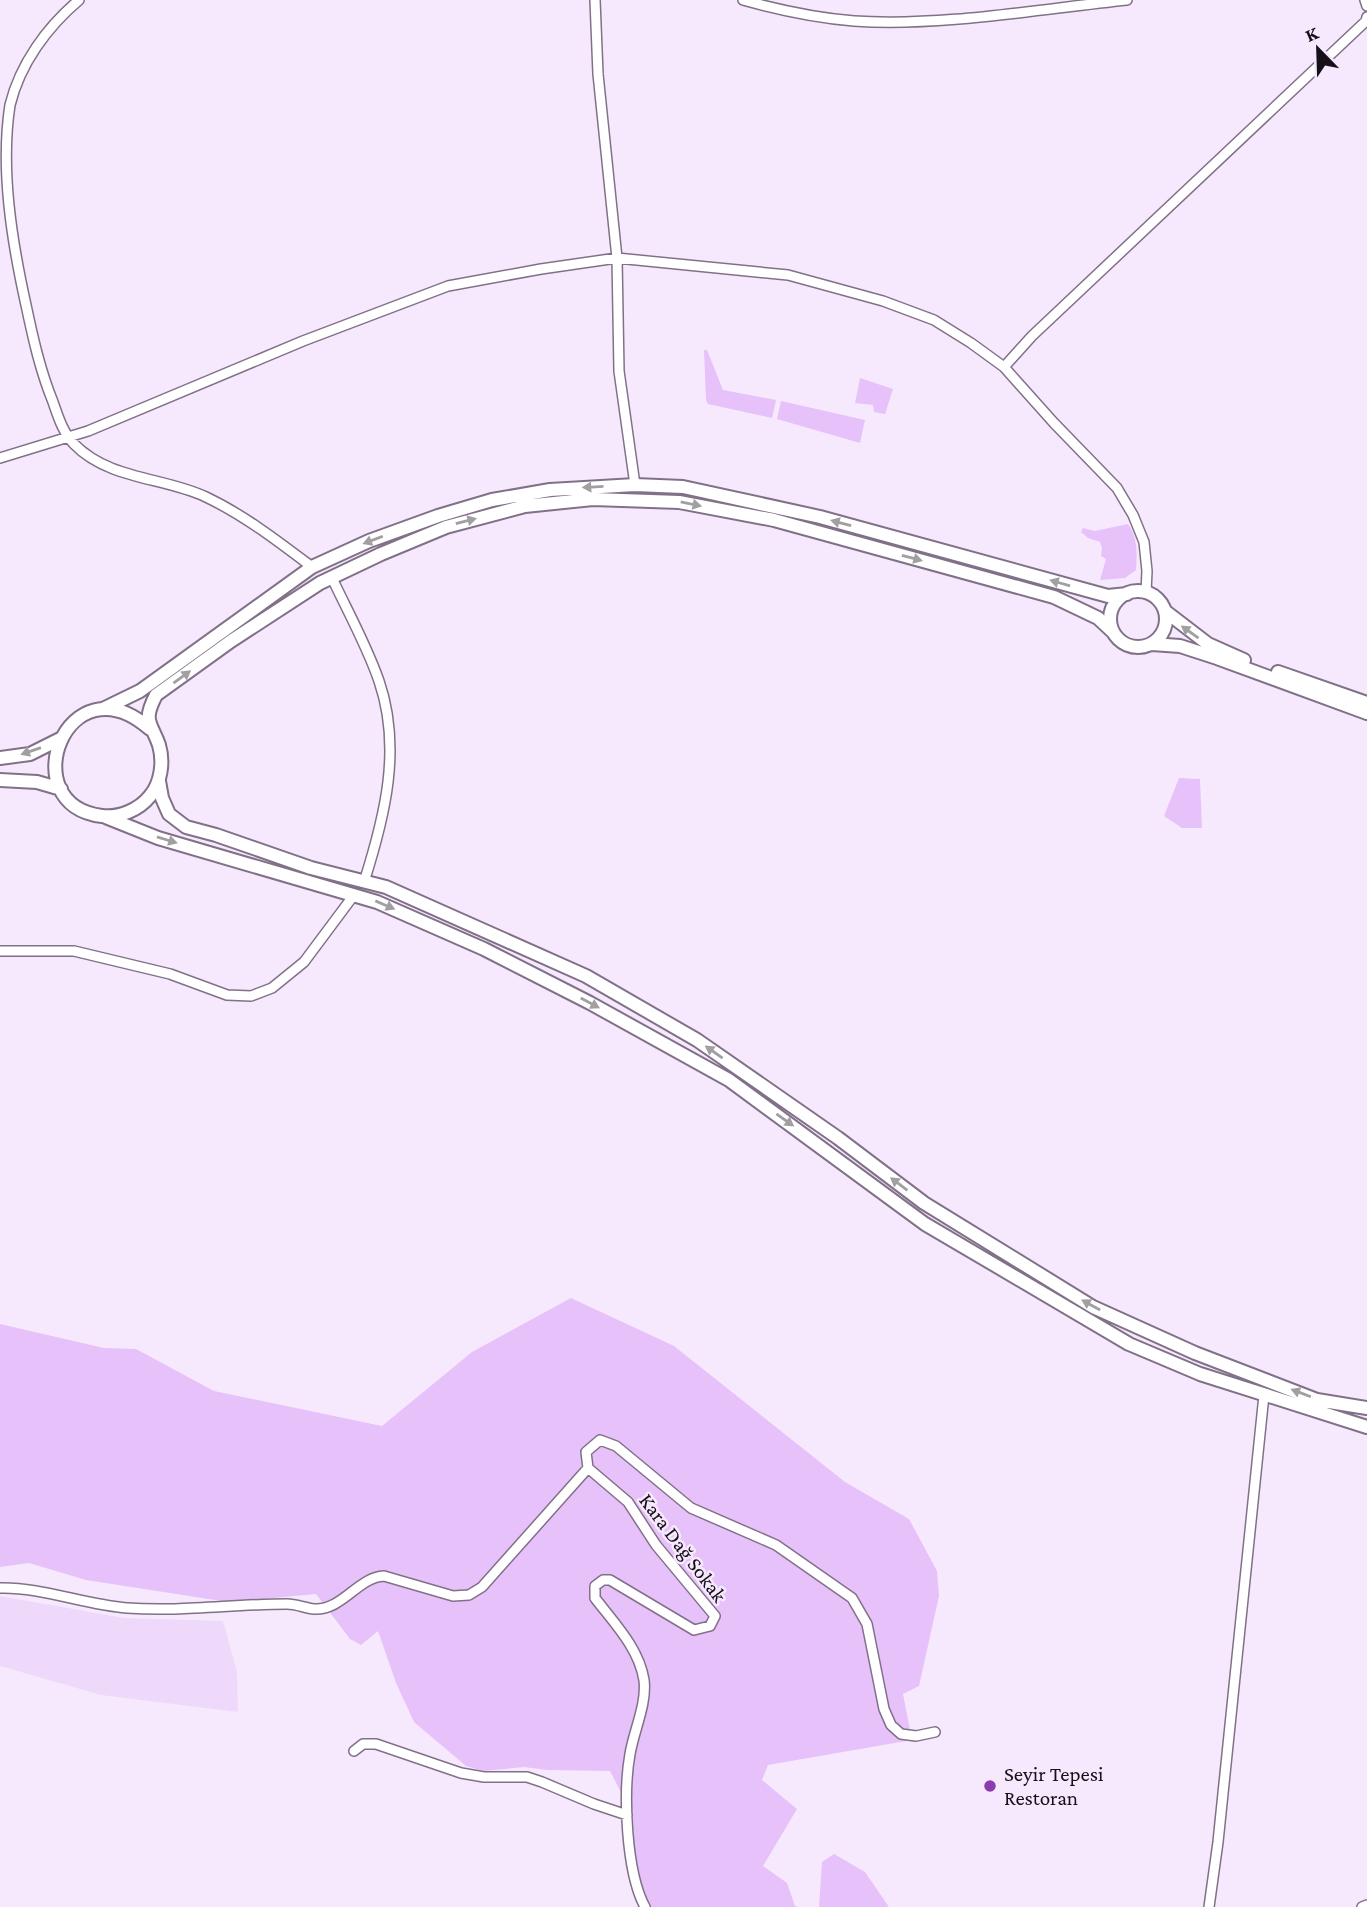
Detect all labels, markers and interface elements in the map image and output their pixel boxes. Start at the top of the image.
north arrow [1283,14,1353,84]
text: K [1302,21,1322,46]
one-way arrow [582,482,604,493]
one-way arrow [680,499,702,510]
one-way arrow [455,515,477,526]
one-way arrow [830,517,852,528]
one-way arrow [362,534,383,545]
one-way arrow [902,553,923,563]
one-way arrow [1049,577,1071,588]
one-way arrow [1181,625,1199,639]
one-way arrow [173,670,191,684]
one-way arrow [20,746,41,757]
one-way arrow [157,836,178,846]
one-way arrow [374,900,395,911]
one-way arrow [580,997,600,1009]
one-way arrow [705,1045,723,1059]
one-way arrow [776,1113,794,1127]
one-way arrow [890,1177,908,1191]
one-way arrow [1081,1299,1101,1311]
one-way arrow [1290,1388,1311,1399]
street label: Kara Dağ Sokak [634,1489,732,1607]
place label: Seyir Tepesi Restoran [1004,1762,1104,1810]
marker: Seyir Tepesi Restoran [982,1778,998,1794]

